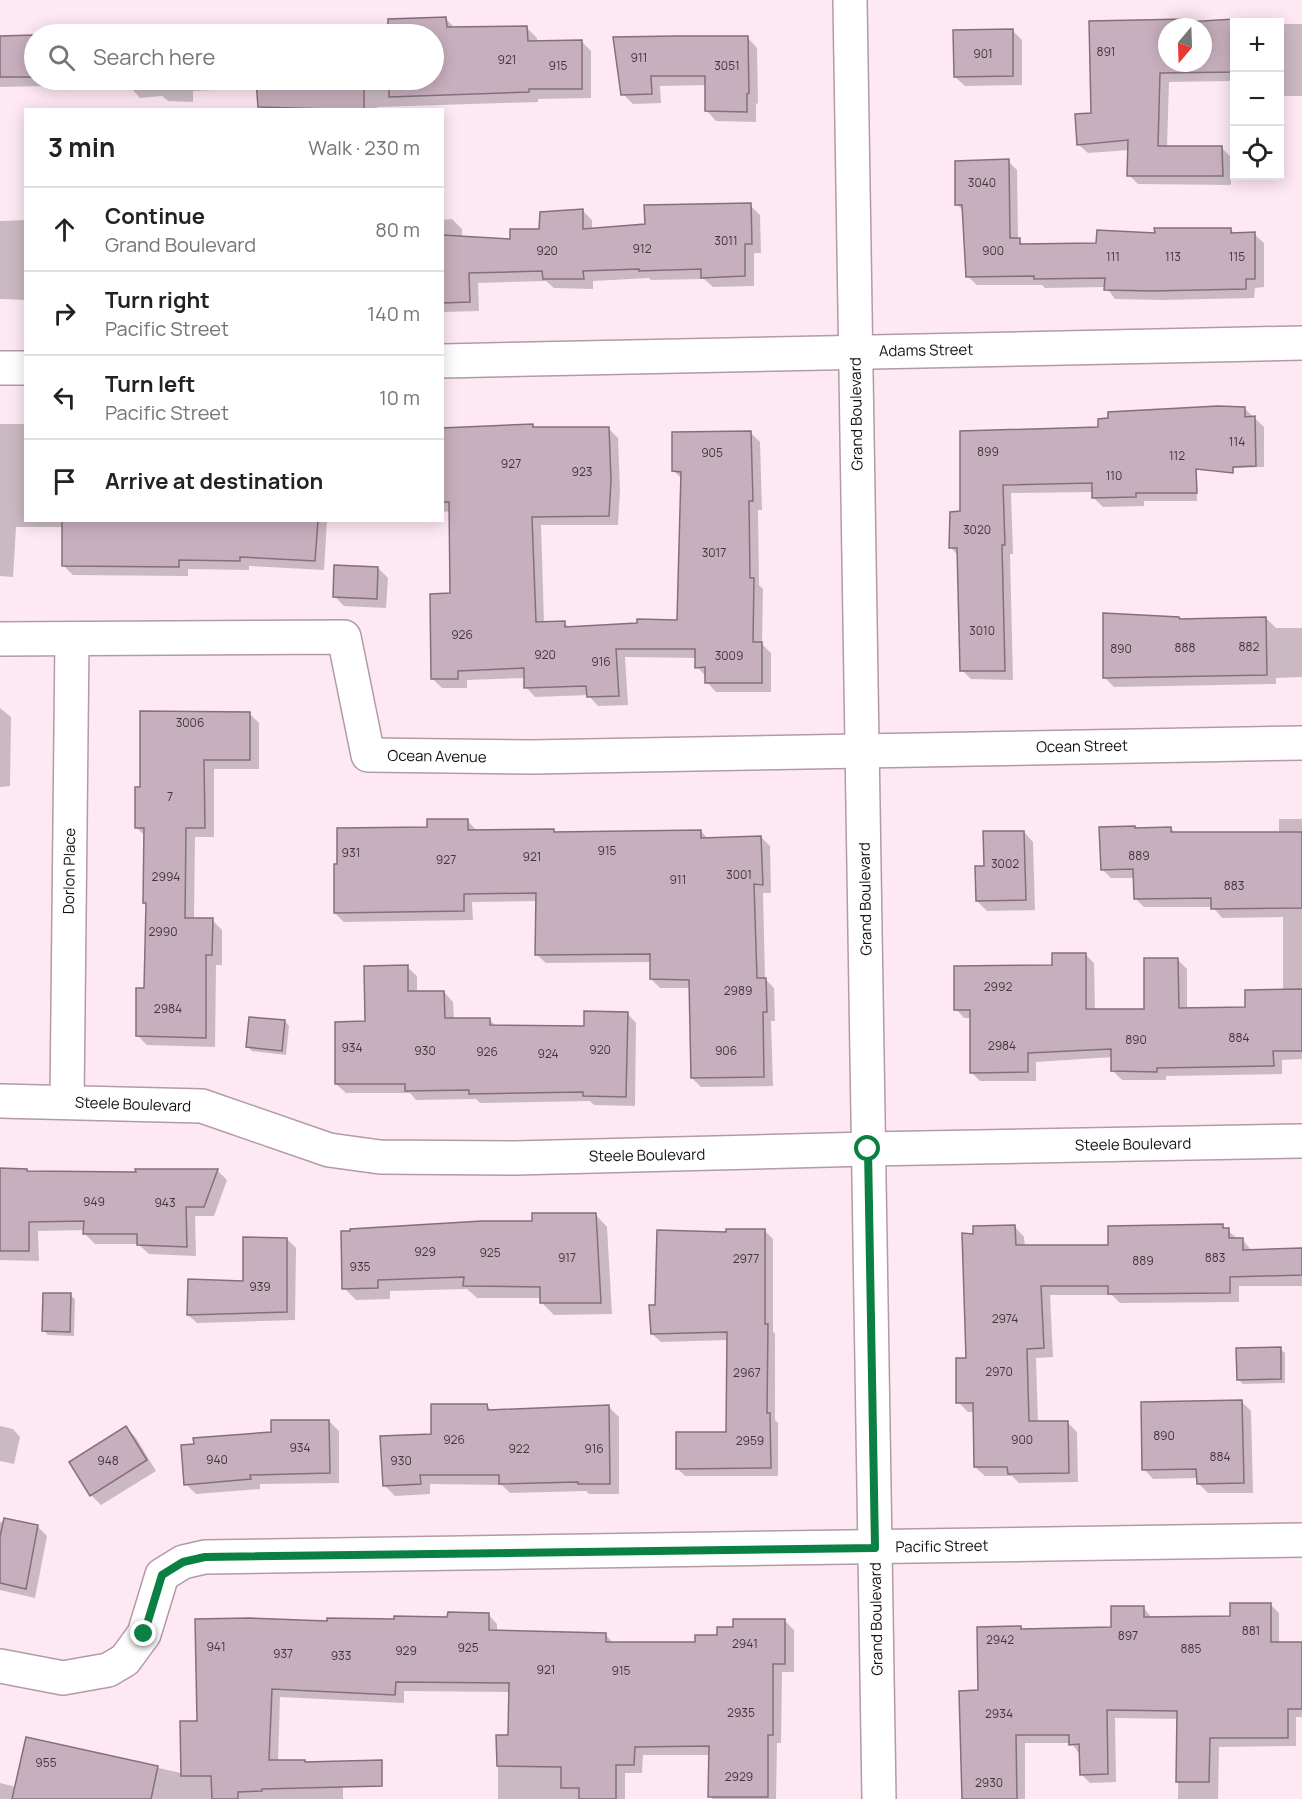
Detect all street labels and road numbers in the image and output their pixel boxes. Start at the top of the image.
street label: Adams Street [879,339,973,361]
street label: Grand Boulevard [845,357,867,471]
street label: Ocean Street [1036,735,1128,757]
street label: Ocean Avenue [387,745,487,767]
street label: Dorlon Place [58,827,80,914]
street label: Grand Boulevard [854,842,876,956]
street label: Steele Boulevard [74,1091,192,1117]
street label: Steele Boulevard [1075,1132,1191,1156]
street label: Steele Boulevard [589,1143,705,1167]
street label: Pacific Street [895,1535,989,1557]
street label: Grand Boulevard [865,1562,887,1676]

